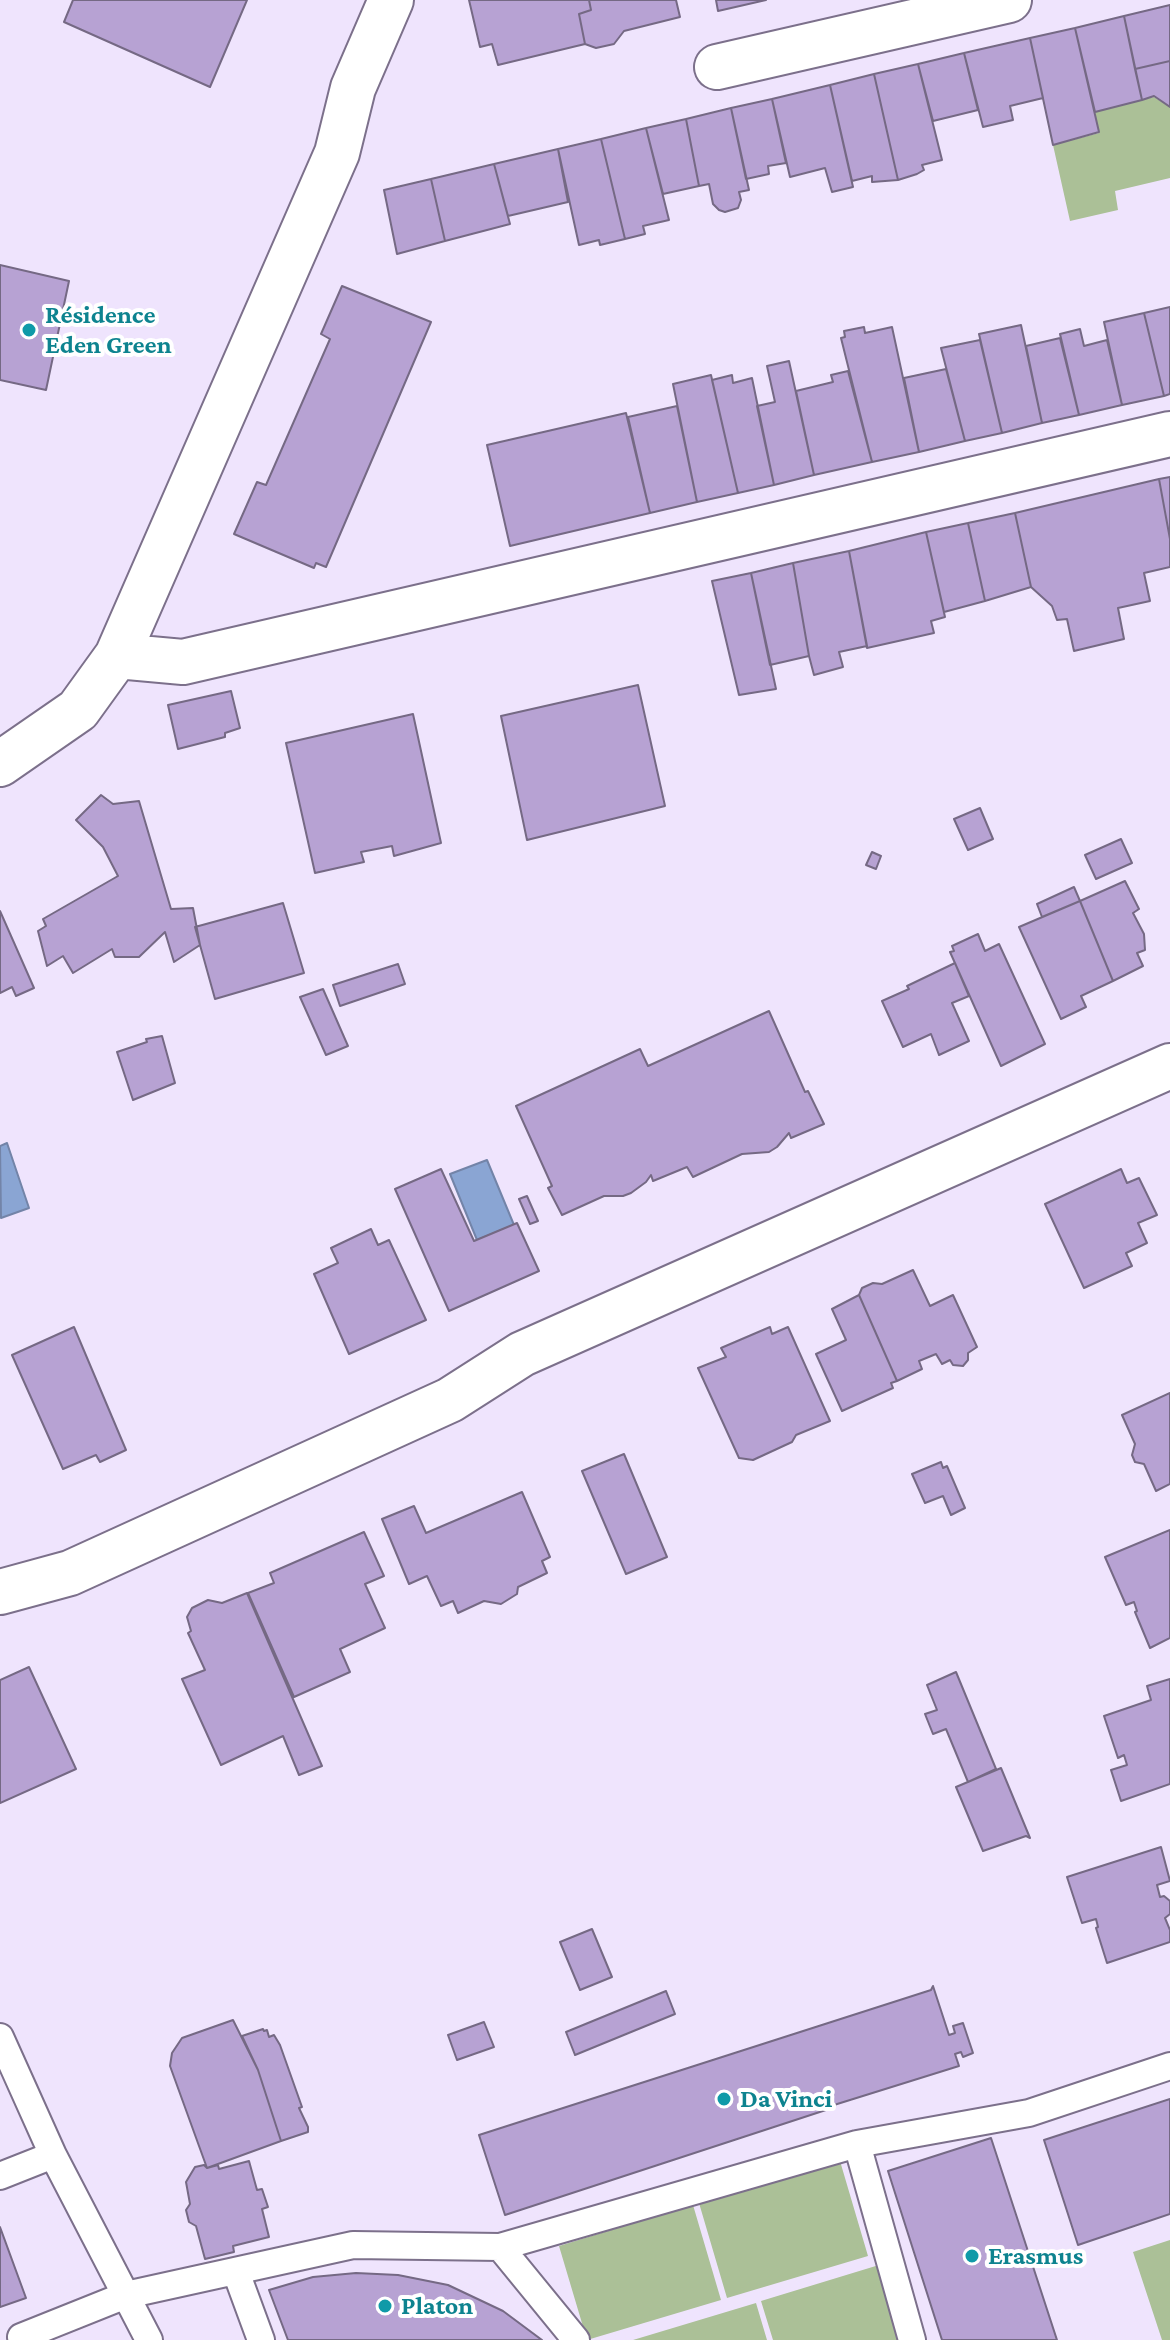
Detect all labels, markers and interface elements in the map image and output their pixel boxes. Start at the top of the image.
place label: Résidence Eden Green [45,299,172,360]
marker: Résidence Eden Green [20,321,38,339]
place label: Da Vinci [740,2083,832,2115]
marker: Da Vinci [715,2090,733,2108]
place label: Erasmus [988,2240,1083,2272]
marker: Erasmus [963,2247,981,2265]
place label: Platon [401,2290,473,2322]
marker: Platon [376,2297,394,2315]

